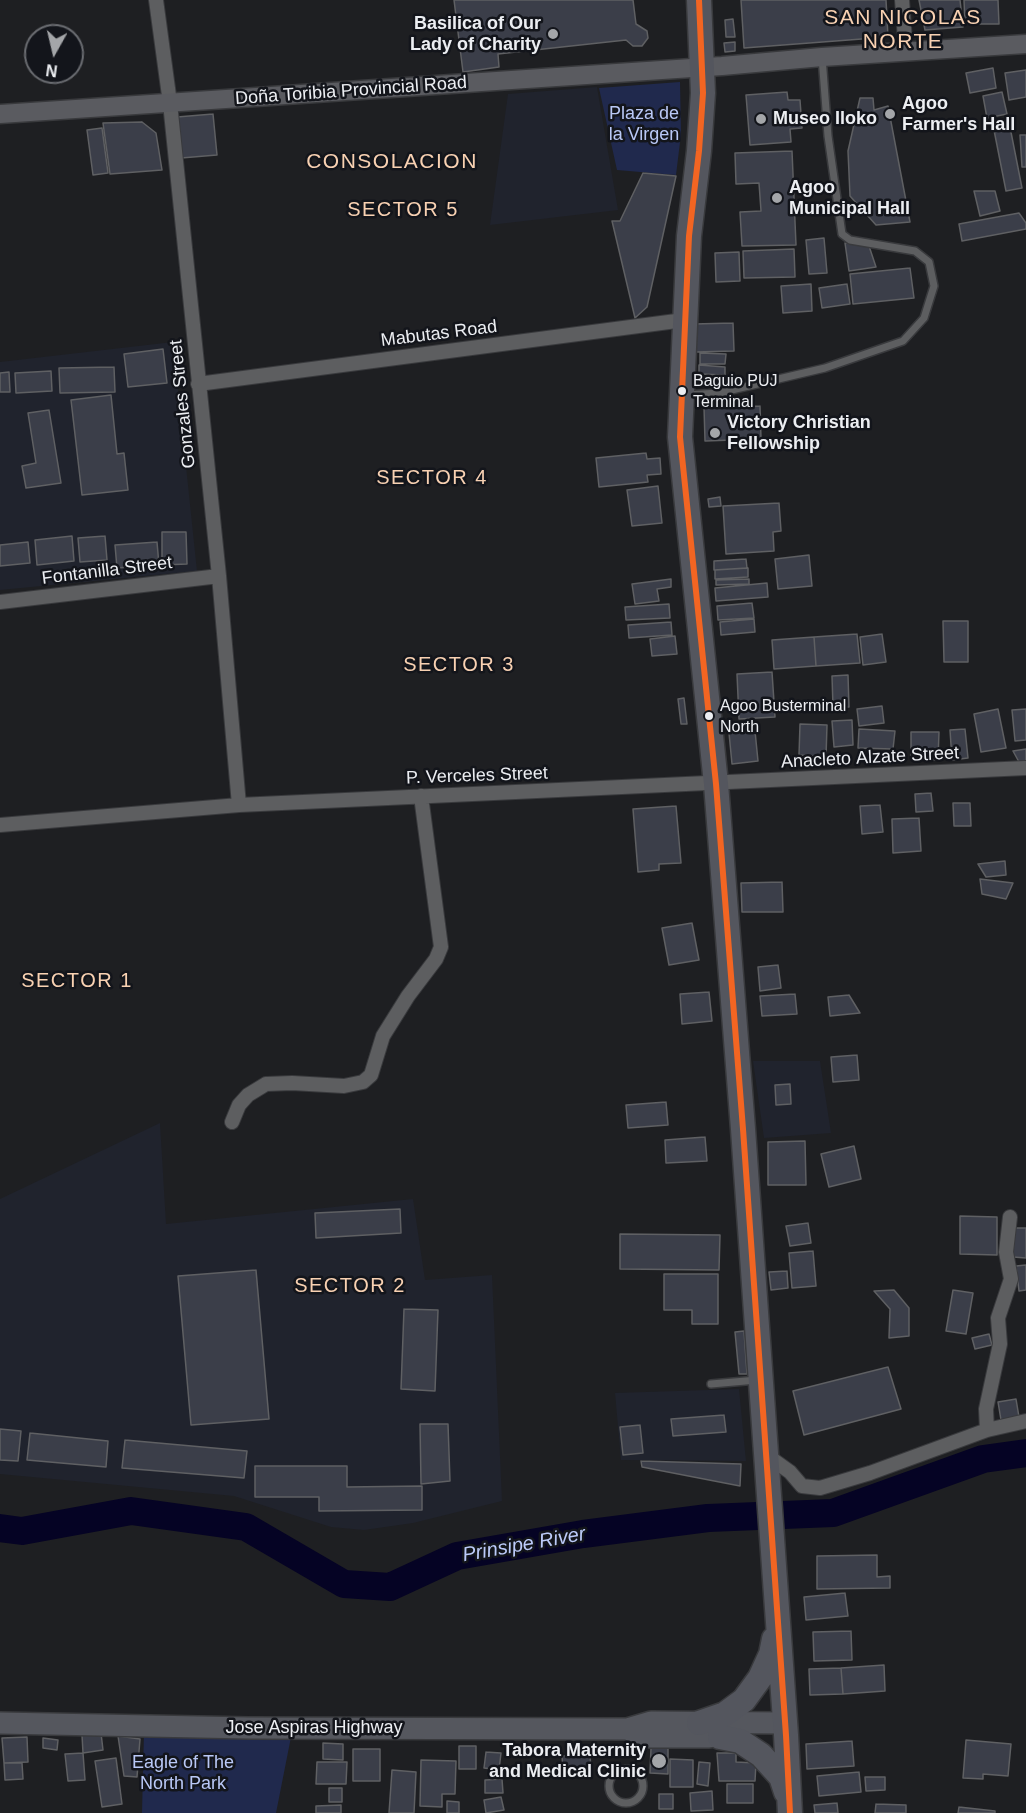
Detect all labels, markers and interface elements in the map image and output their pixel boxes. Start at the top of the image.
district label: SAN NICOLAS NORTE [824,5,982,55]
place label: Basilica of Our Lady of Charity [410,13,541,56]
north arrow [24,24,84,84]
marker: Basilica of Our Lady of Charity [546,27,560,41]
text: N [45,61,59,80]
street label: Doña Toribia Provincial Road [234,72,468,110]
place label: Agoo Farmer's Hall [902,93,1015,136]
park label: Plaza de la Virgen [609,103,679,146]
marker: Agoo Farmer's Hall [883,107,897,121]
place label: Museo Iloko [773,108,877,130]
marker: Museo Iloko [754,112,768,126]
district label: CONSOLACION [306,149,478,175]
place label: Agoo Municipal Hall [789,177,910,219]
marker: Agoo Municipal Hall [770,191,784,205]
district label: SECTOR 5 [347,198,459,222]
street label: Mabutas Road [380,316,498,352]
street label: Gonzales Street [166,339,200,469]
place label: Baguio PUJ Terminal [693,372,777,410]
marker: Baguio PUJ Terminal [676,385,688,397]
place label: Victory Christian Fellowship [727,412,871,454]
marker: Victory Christian Fellowship [708,426,722,440]
district label: SECTOR 4 [376,466,488,490]
street label: Fontanilla Street [41,552,173,590]
district label: SECTOR 3 [403,653,515,677]
place label: Agoo Busterminal North [720,697,846,735]
marker: Agoo Busterminal North [703,710,715,722]
street label: Anacleto Alzate Street [781,743,959,773]
street label: P. Verceles Street [406,763,548,789]
district label: SECTOR 1 [21,969,133,993]
district label: SECTOR 2 [294,1274,406,1298]
water label: Prinsipe River [461,1522,587,1568]
street label: Jose Aspiras Highway [225,1717,403,1739]
place label: Tabora Maternity and Medical Clinic [489,1740,646,1782]
park label: Eagle of The North Park [132,1752,234,1794]
marker: Tabora Maternity and Medical Clinic [650,1752,668,1770]

